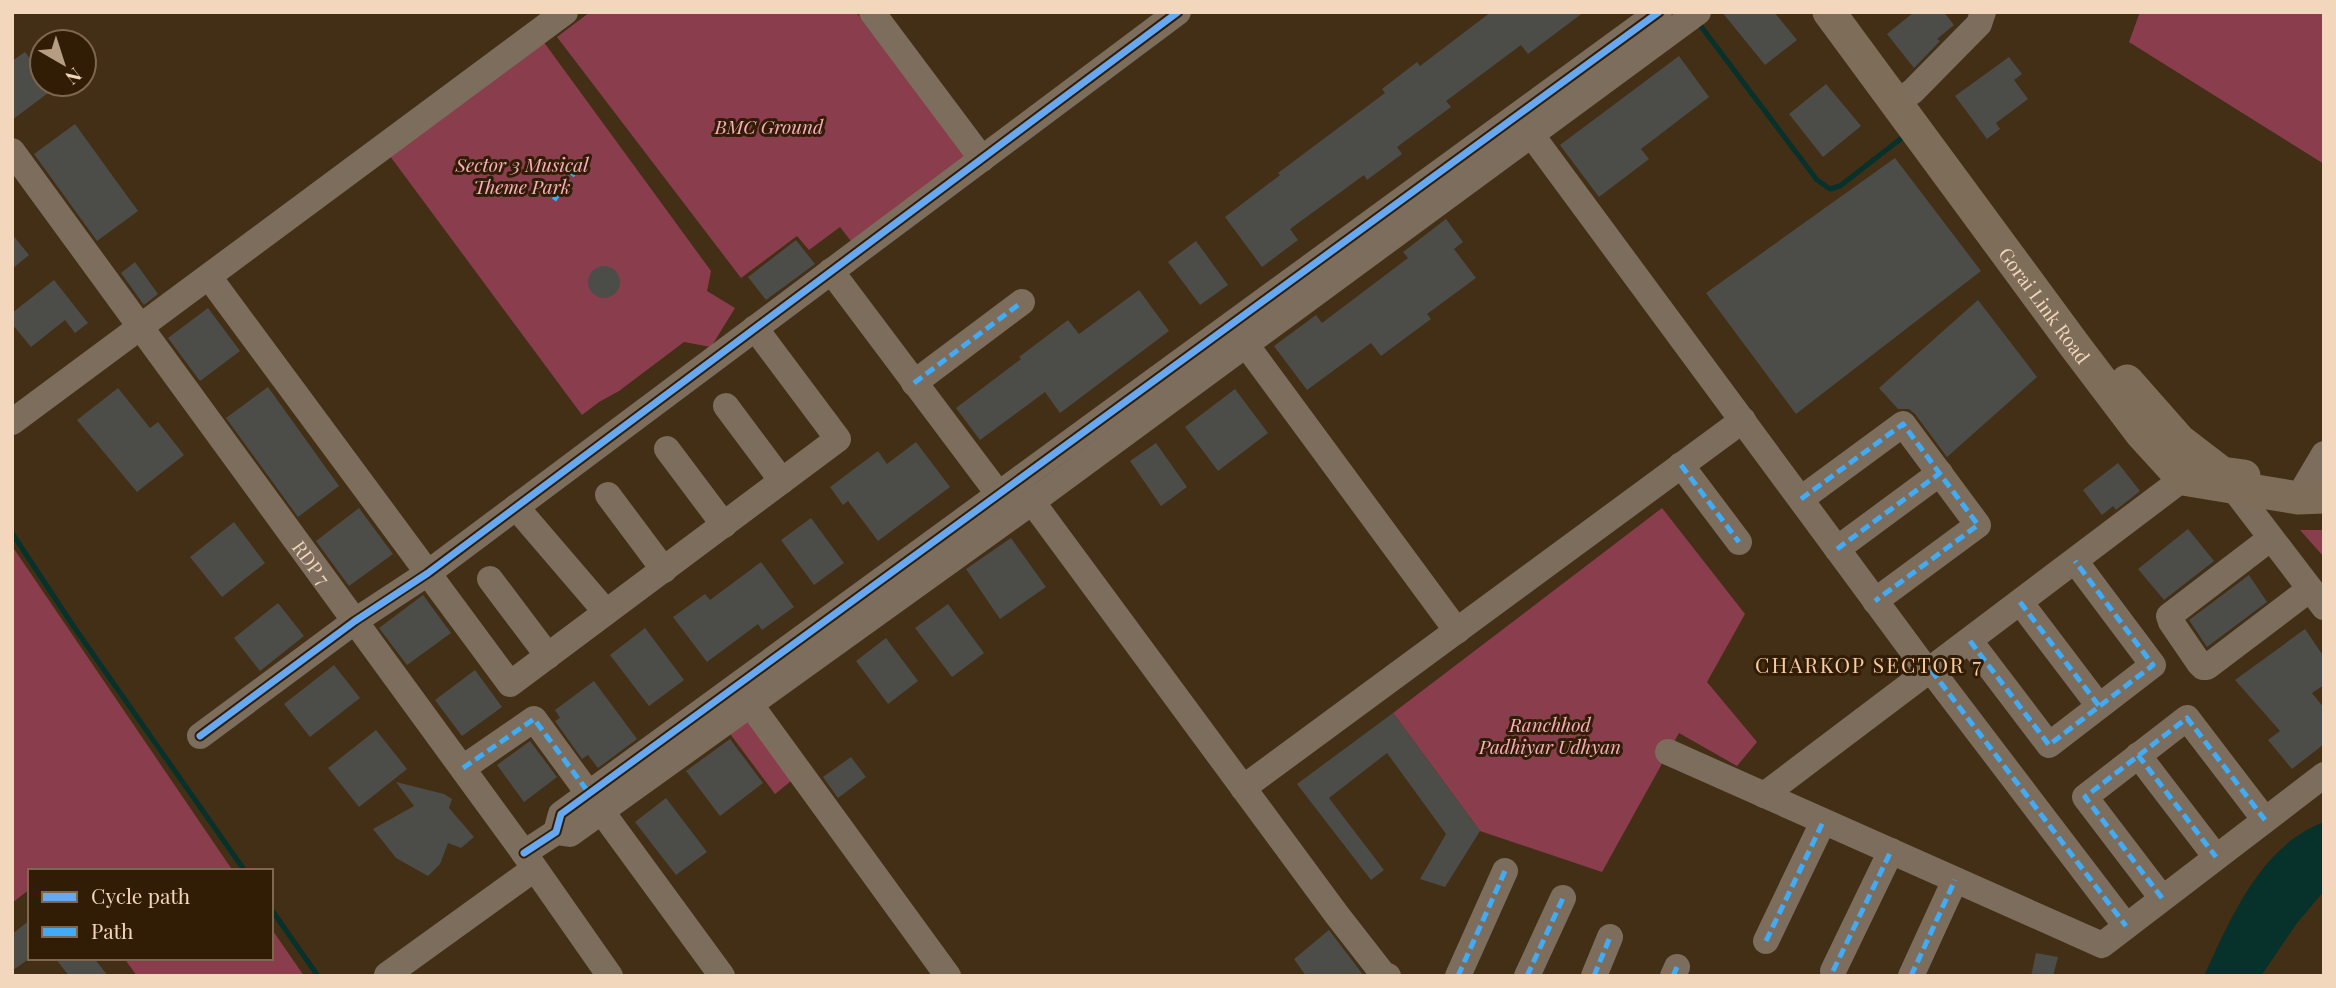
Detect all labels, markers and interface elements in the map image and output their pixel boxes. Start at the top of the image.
north arrow [28,28,98,98]
text: N [61,63,88,92]
park label: BMC Ground [714,113,824,139]
park label: Sector 3 Musical Theme Park [455,151,589,199]
street label: Gorai Link Road [1993,242,2096,368]
street label: RDP 7 [287,535,337,590]
district label: CHARKOP SECTOR 7 [1755,650,1983,678]
park label: Ranchhod Padhiyar Udhyan [1478,711,1621,759]
legend [28,869,273,960]
text: Cycle path [91,881,191,909]
text: Path [91,916,134,944]

